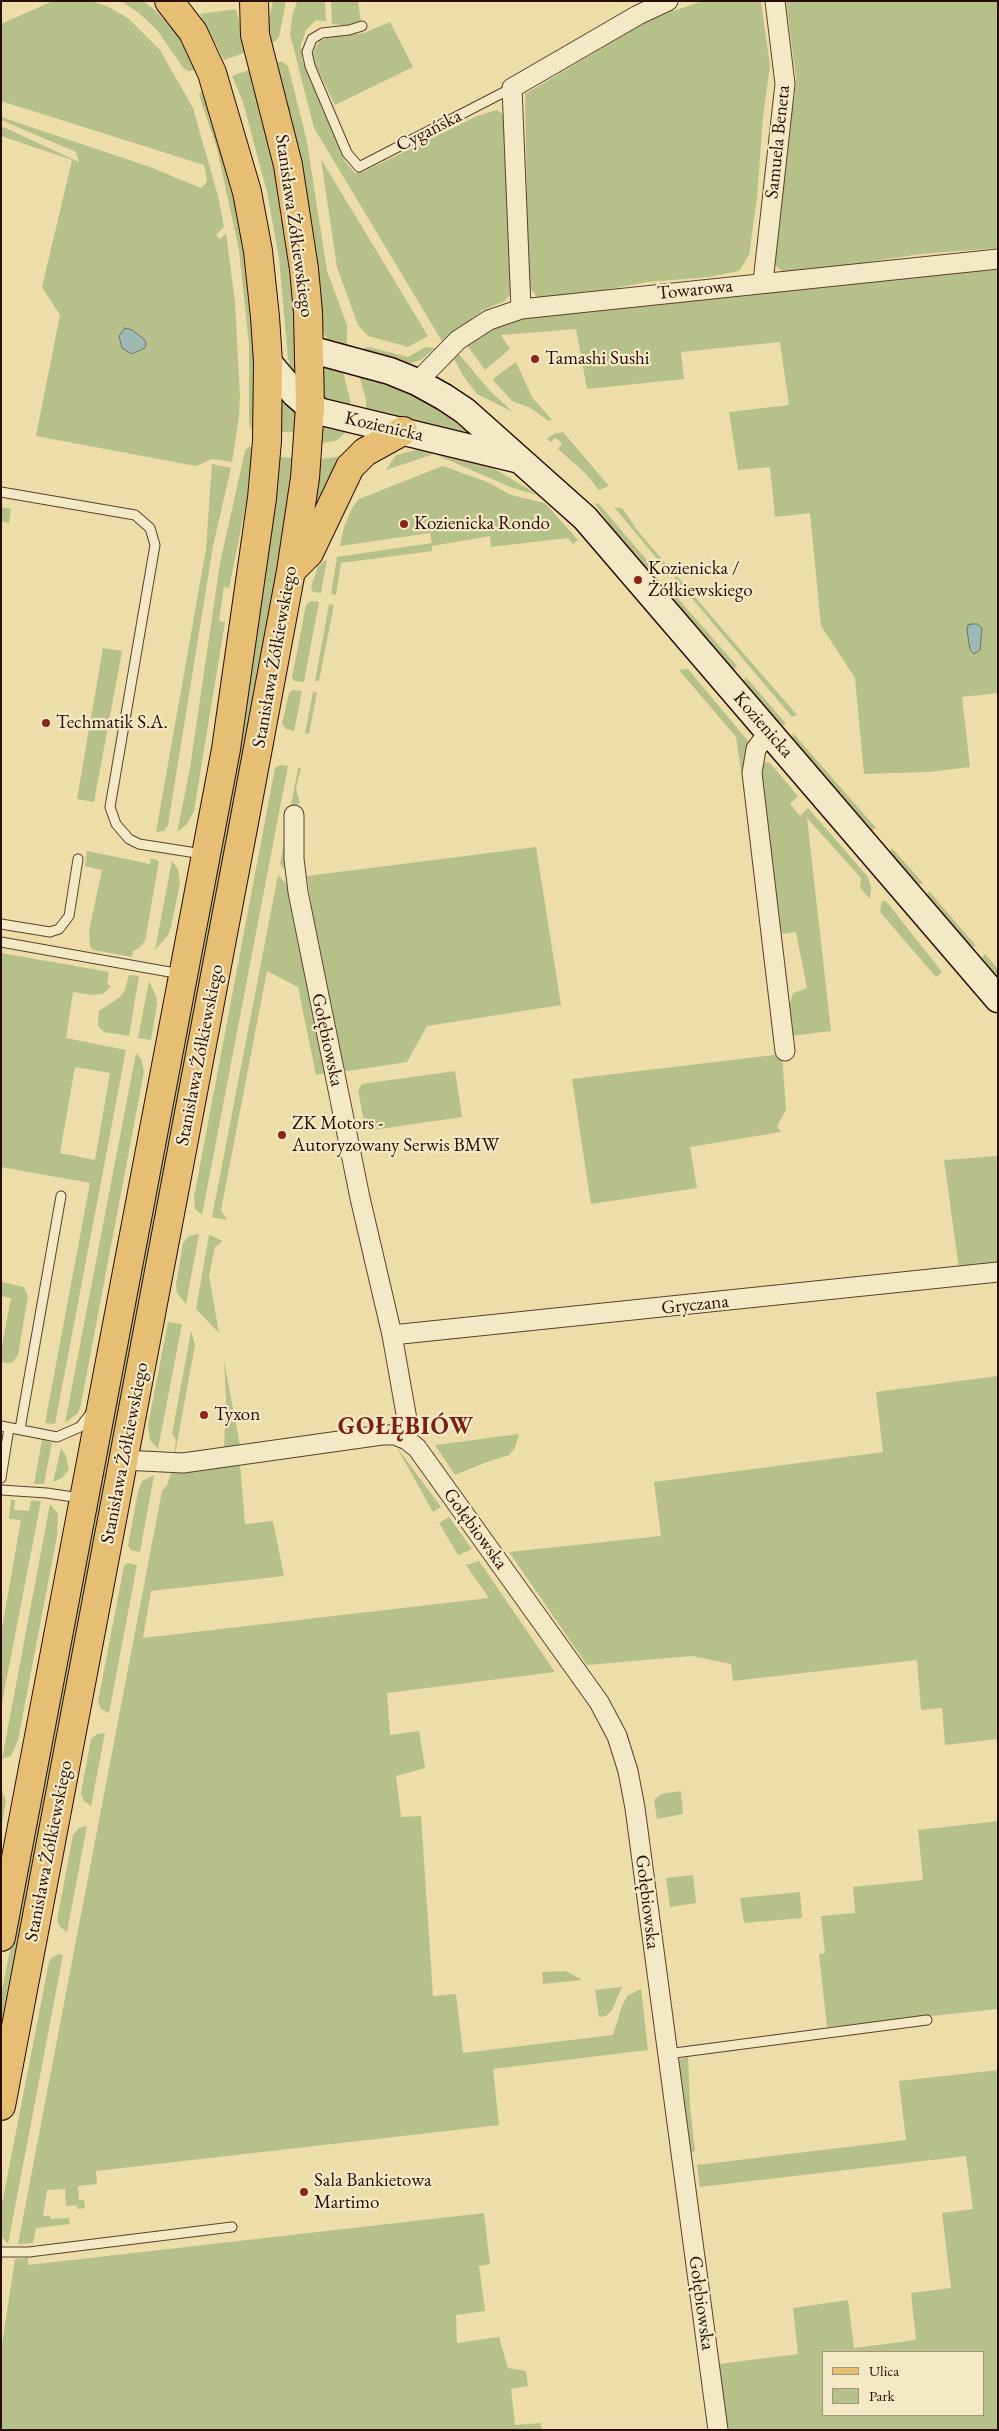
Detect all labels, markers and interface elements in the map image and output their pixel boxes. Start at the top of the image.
street label: Samuela Beneta [761,84,795,200]
street label: Cygańska [392,105,466,157]
street label: Stanisława Żółkiewskiego [270,133,318,319]
street label: Towarowa [656,275,734,305]
place label: Tamashi Sushi [545,348,649,370]
marker: Tamashi Sushi [529,353,541,365]
street label: Kozienicka [342,407,426,447]
place label: Kozienicka Rondo [414,513,550,535]
marker: Kozienicka Rondo [398,518,410,530]
place label: Kozienicka / Żółkiewskiego [648,558,753,602]
street label: Stanisława Żółkiewskiego [248,564,302,750]
marker: Kozienicka / Żółkiewskiego [632,574,644,586]
street label: Kozienicka [728,687,798,763]
place label: Techmatik S.A. [56,712,168,734]
marker: Techmatik S.A. [40,717,52,729]
street label: Stanisława Żółkiewskiego [171,962,229,1148]
street label: Gołębiowska [306,991,348,1089]
place label: ZK Motors - Autoryzowany Serwis BMW [292,1113,499,1157]
marker: ZK Motors - Autoryzowany Serwis BMW [276,1129,288,1141]
street label: Gryczana [660,1290,730,1320]
street label: Stanisława Żółkiewskiego [96,1360,154,1546]
place label: Tyxon [214,1404,260,1426]
marker: Tyxon [198,1409,210,1421]
district label: GOŁĘBIÓW [337,1413,475,1441]
street label: Gołębiowska [438,1484,512,1574]
street label: Stanisława Żółkiewskiego [20,1758,78,1944]
street label: Gołębiowska [630,1854,664,1950]
place label: Sala Bankietowa Martimo [314,2170,431,2214]
marker: Sala Bankietowa Martimo [298,2186,310,2198]
street label: Gołębiowska [683,2254,719,2352]
legend [822,2351,984,2416]
text: Ulica [869,2361,899,2380]
text: Park [869,2386,895,2405]

